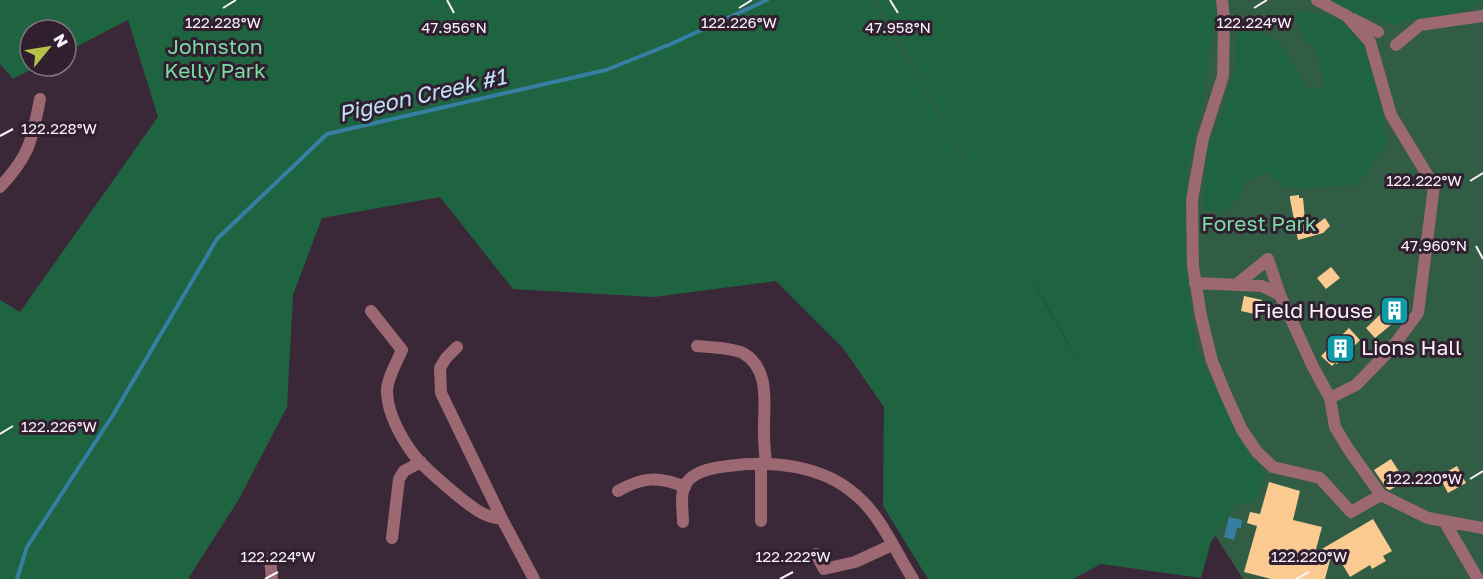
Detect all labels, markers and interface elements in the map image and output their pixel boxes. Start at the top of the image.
text: 122.228°W [185,13,261,31]
text: 122.226°W [701,13,777,31]
text: 122.224°W [1216,13,1292,31]
north arrow [18,18,78,78]
text: 47.956°N [421,18,487,36]
text: 47.958°N [865,18,931,36]
text: N [49,30,73,51]
park label: Johnston Kelly Park [164,33,266,83]
water label: Pigeon Creek #1 [335,62,509,127]
text: 122.228°W [21,119,97,137]
text: 122.222°W [1386,171,1462,189]
park label: Forest Park [1201,210,1317,236]
text: 47.960°N [1401,236,1467,254]
building icon: Field House [1378,295,1410,327]
place label: Field House [1253,297,1373,323]
building icon: Lions Hall [1324,332,1356,364]
place label: Lions Hall [1361,334,1462,360]
text: 122.226°W [21,417,97,435]
text: 122.220°W [1386,469,1462,487]
text: 122.224°W [240,547,316,565]
text: 122.222°W [755,547,831,565]
text: 122.220°W [1271,547,1347,565]

